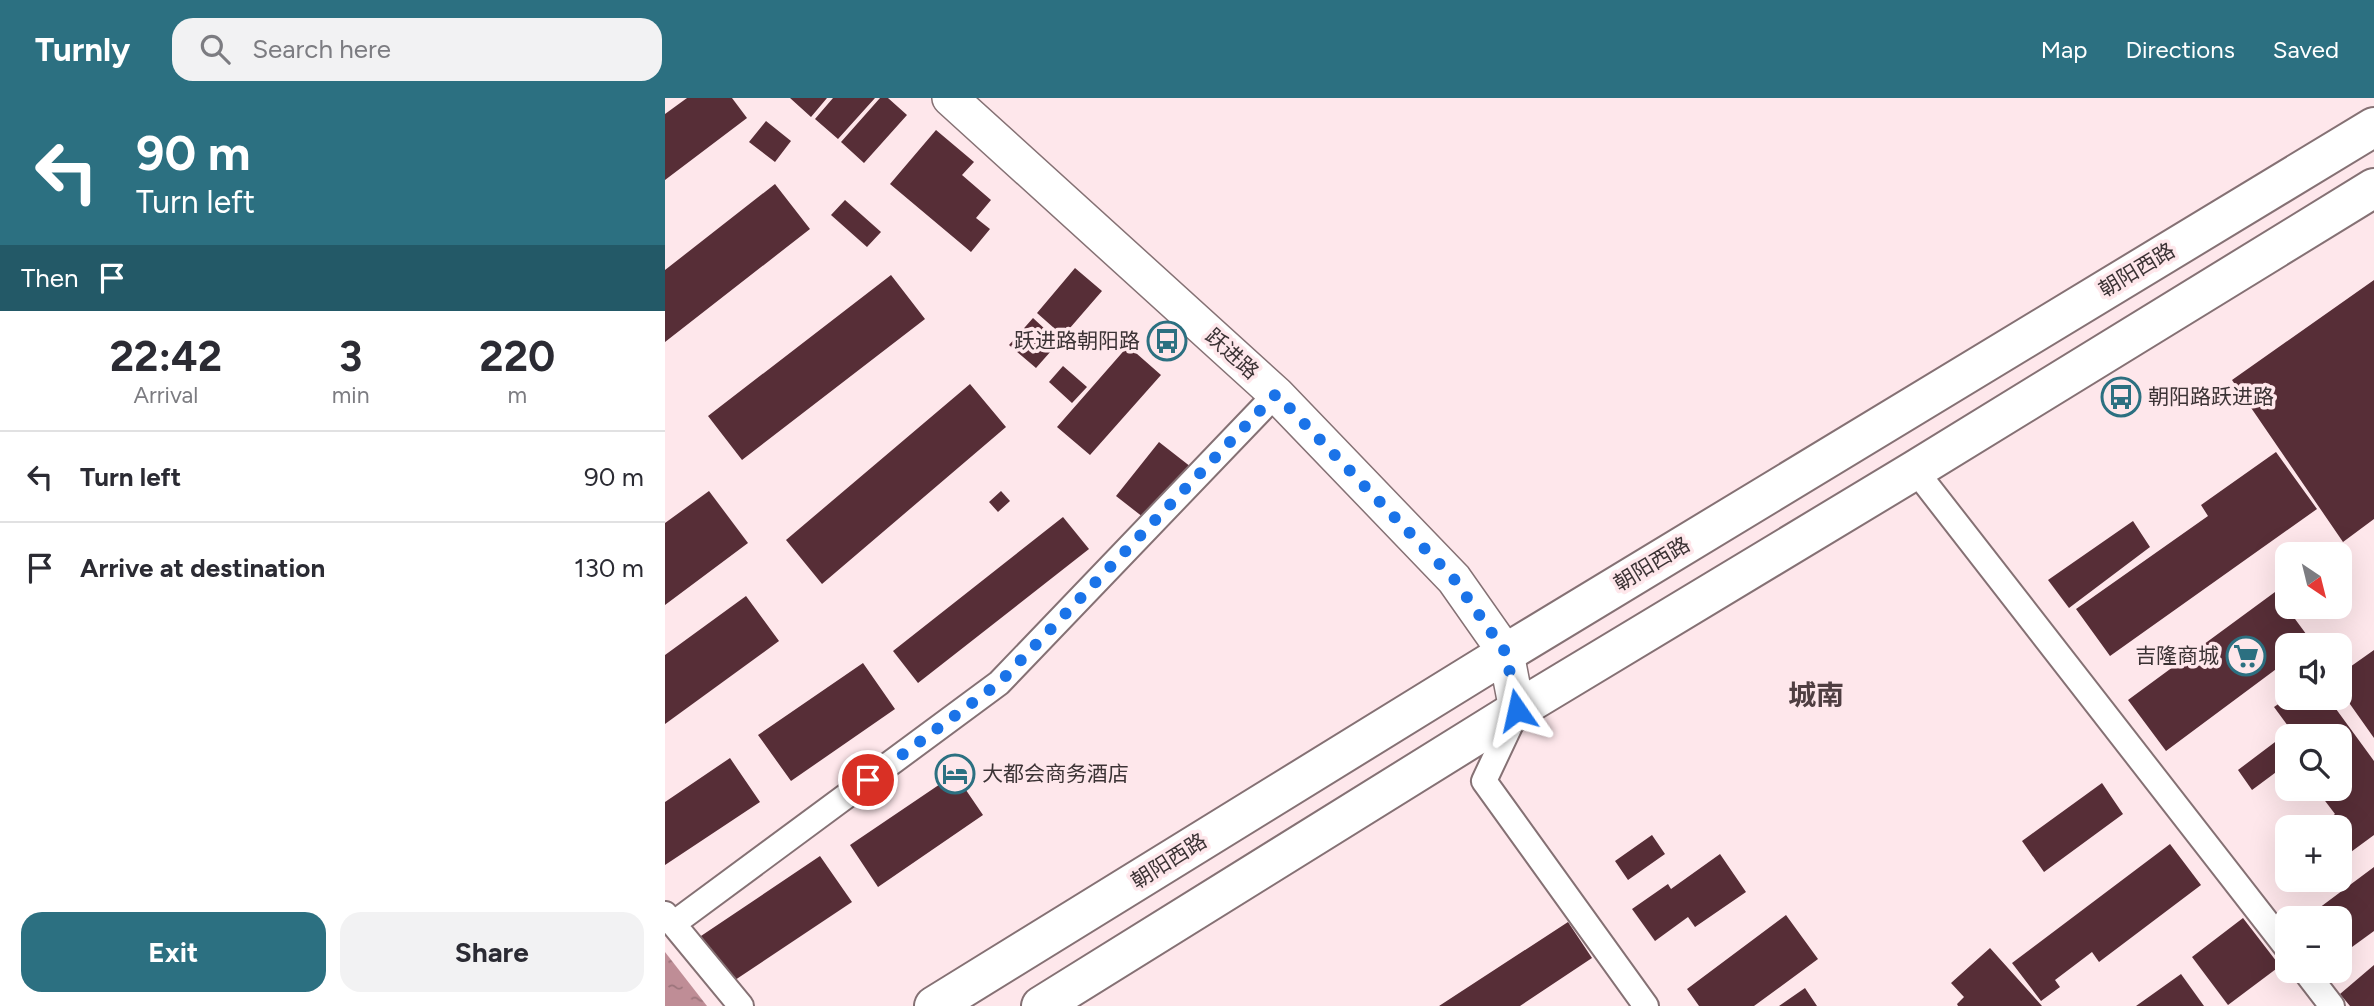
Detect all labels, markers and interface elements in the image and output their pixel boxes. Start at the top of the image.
search box [172,18,662,81]
text: Turnly [35,30,130,69]
icon: search [196,30,234,68]
text: Search here [252,33,391,65]
text: Map [2041,35,2087,64]
text: Directions [2125,35,2235,64]
text: Saved [2273,35,2339,64]
text: 90 m [136,123,251,182]
icon: left [21,126,112,217]
text: Turn left [136,183,255,221]
street label: 朝阳西路 [2094,237,2179,302]
icon: arrive [93,259,131,297]
text: Then [21,262,79,294]
bus stop icon: 跃进路朝阳路 [1146,320,1188,362]
street label: 跃进路 [1201,323,1264,384]
place label: 跃进路朝阳路 [1014,328,1140,353]
text: 22:42 [110,331,222,382]
text: 3 [339,331,362,382]
text: 220 [479,331,555,382]
bus stop icon: 朝阳路跃进路 [2100,376,2142,418]
text: Arrival [133,381,198,409]
text: min [332,381,370,409]
text: m [507,381,527,409]
place label: 朝阳路跃进路 [2148,384,2274,409]
icon: left [21,458,59,496]
text: Turn left [80,461,181,493]
text: 90 m [584,461,644,493]
street label: 朝阳西路 [1609,531,1694,596]
north arrow [2275,542,2352,620]
map controls [2275,542,2352,983]
icon: arrive [21,549,59,587]
text: Arrive at destination [80,552,325,584]
text: 130 m [574,552,644,584]
button: sound [2275,633,2352,710]
supermarket icon: 吉隆商城 [2225,635,2267,677]
place label: 吉隆商城 [2135,643,2219,668]
position arrow [1480,673,1554,747]
district label: 城南 [1788,678,1844,712]
button: search [2275,724,2352,801]
pin [838,750,898,810]
hotel icon: 大都会商务酒店 [934,753,976,795]
icon: arrive [849,761,887,799]
place label: 大都会商务酒店 [982,761,1129,786]
button: + [2275,815,2352,892]
street label: 朝阳西路 [1126,828,1211,893]
button: − [2275,906,2352,983]
button: Exit [21,912,326,992]
button: Share [340,912,644,992]

